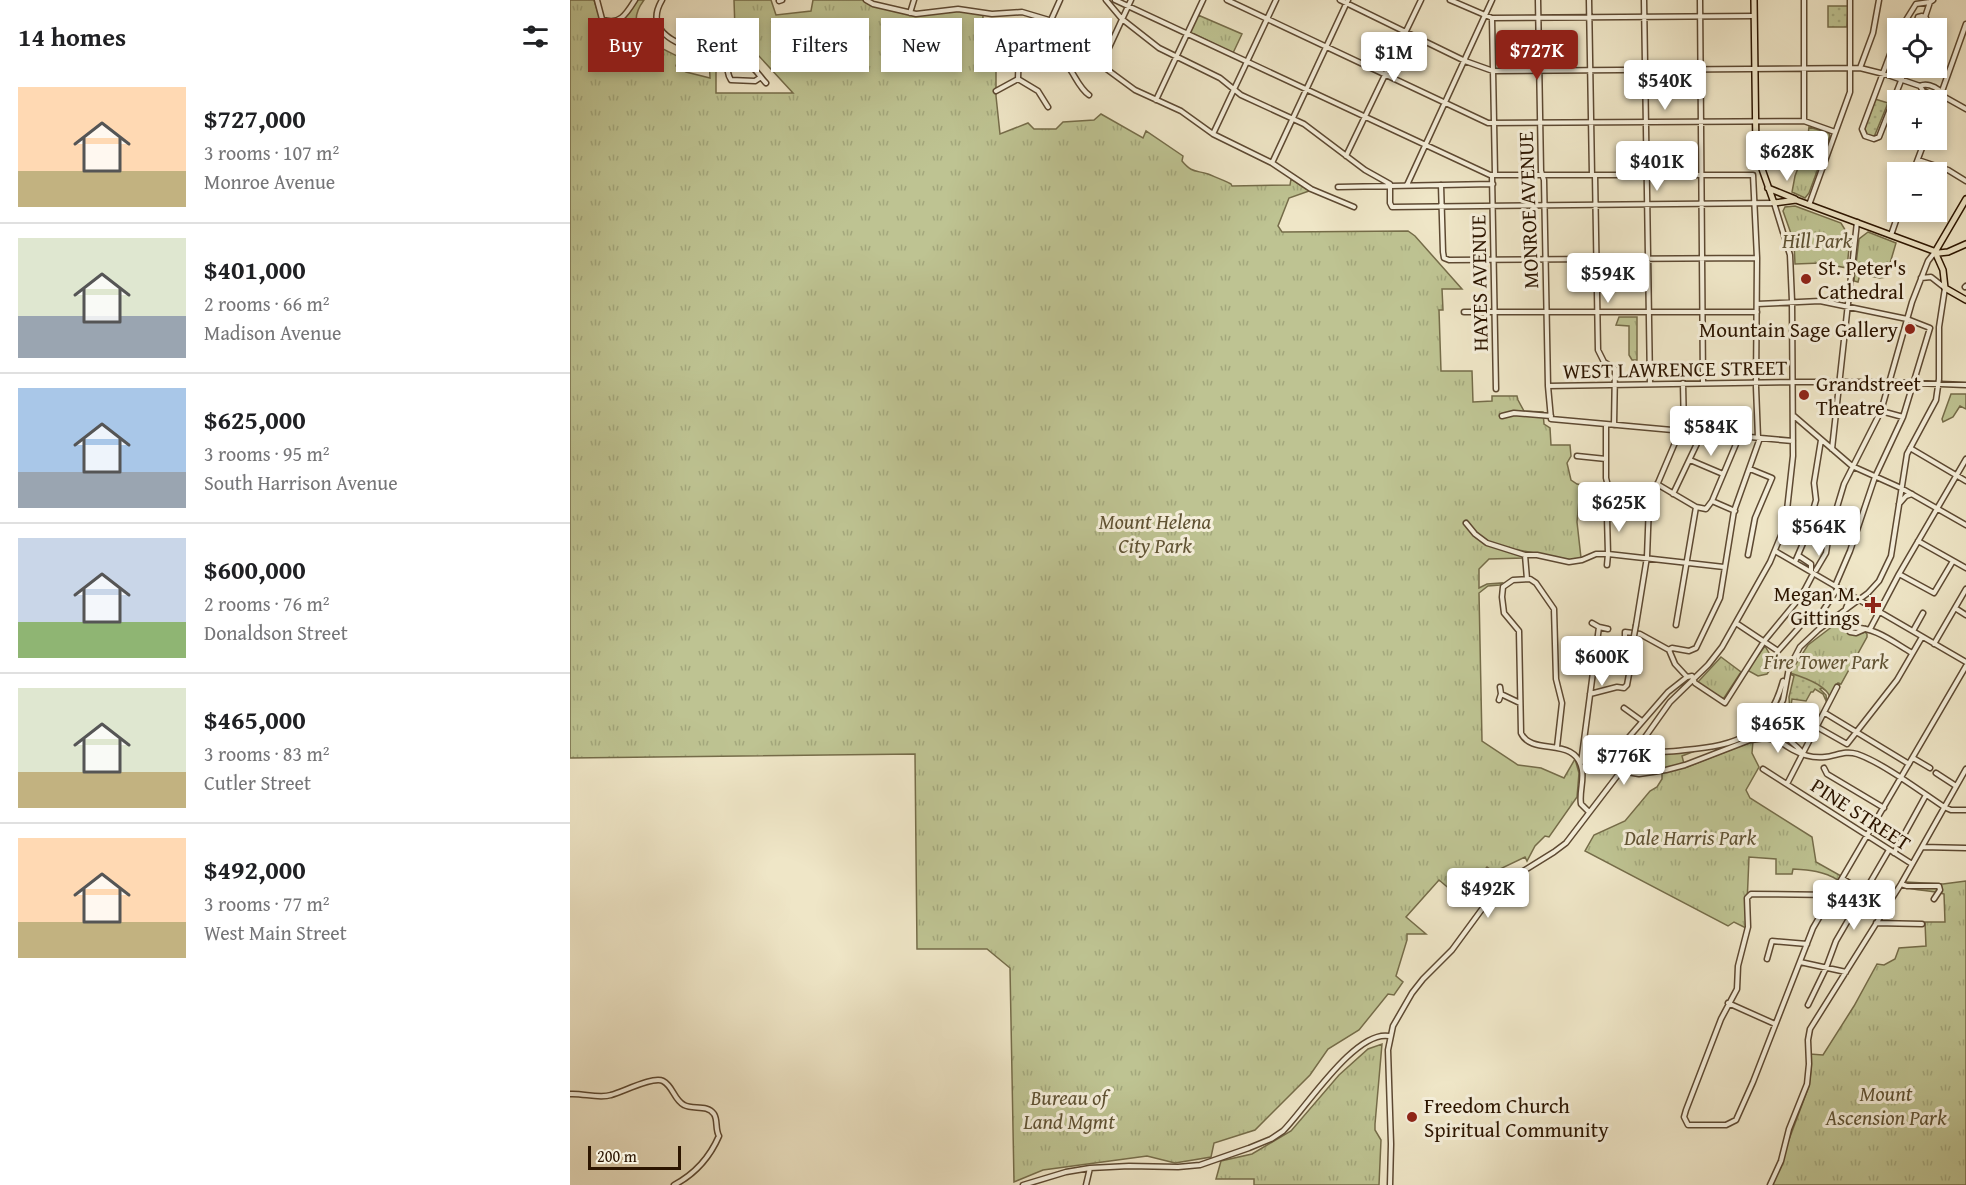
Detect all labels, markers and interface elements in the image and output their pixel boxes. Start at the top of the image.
text: 14 homes [18,17,126,56]
chip: Buy [588,18,664,72]
chip: Rent [676,18,759,72]
chip: Filters [771,18,869,72]
chip: New [881,18,962,72]
chip: Apartment [974,18,1112,72]
map controls [1887,18,1947,222]
button: locate [1887,18,1947,78]
icon: filters [519,20,552,53]
pin: $727K [1495,30,1579,81]
pin: $1M [1365,32,1423,83]
text: $727K [1510,35,1564,64]
text: $1M [1375,37,1413,66]
pin: $540K [1623,60,1707,111]
text: $540K [1638,65,1692,94]
button: + [1887,90,1947,150]
text: $727,000 [204,99,306,138]
icon: home [66,111,138,183]
street label: MONROE AVENUE [1510,130,1546,289]
pin: $628K [1745,131,1829,182]
text: $628K [1760,136,1814,165]
text: 3 rooms · 107 m² [204,138,339,167]
pin: $401K [1615,141,1699,192]
text: $401K [1630,146,1684,175]
button: − [1887,162,1947,222]
text: Monroe Avenue [204,167,335,196]
street label: HAYES AVENUE [1462,214,1496,352]
park label: Hill Park [1781,225,1852,256]
text: $401,000 [204,250,306,289]
place label: St. Peter's Cathedral [1818,252,1906,307]
pin: $594K [1566,253,1650,304]
text: $594K [1581,258,1635,287]
icon: home [66,262,138,334]
marker: St. Peter's Cathedral [1799,272,1813,286]
text: 2 rooms · 66 m² [204,289,330,318]
place label: Mountain Sage Gallery [1699,314,1899,345]
text: Madison Avenue [204,318,341,347]
marker: Mountain Sage Gallery [1903,322,1917,336]
street label: WEST LAWRENCE STREET [1562,352,1788,386]
place label: Grandstreet Theatre [1816,368,1922,423]
marker: Grandstreet Theatre [1797,388,1811,402]
text: $625,000 [204,400,306,439]
pin: $584K [1669,406,1753,457]
text: $584K [1684,411,1738,440]
icon: home [66,412,138,484]
text: 3 rooms · 95 m² [204,439,330,468]
text: South Harrison Avenue [204,468,398,497]
pin: $625K [1577,482,1661,533]
text: $625K [1592,487,1646,516]
park label: Mount Helena City Park [1099,506,1211,561]
pin: $564K [1777,506,1861,557]
text: $564K [1792,511,1846,540]
text: $600,000 [204,550,306,589]
icon: home [66,562,138,634]
place label: Megan M. Gittings [1774,578,1860,633]
text: 2 rooms · 76 m² [204,589,330,618]
marker: Megan M. Gittings [1864,596,1882,614]
text: Donaldson Street [204,618,348,647]
pin: $600K [1560,636,1644,687]
text: $600K [1575,641,1629,670]
park label: Fire Tower Park [1762,646,1889,677]
text: $465,000 [204,700,306,739]
pin: $465K [1736,703,1820,754]
text: $465K [1751,708,1805,737]
icon: home [66,712,138,784]
pin: $776K [1582,735,1666,786]
text: 3 rooms · 83 m² [204,739,330,768]
text: $776K [1597,740,1651,769]
text: Cutler Street [204,768,311,797]
street label: PINE STREET [1805,770,1917,858]
park label: Dale Harris Park [1623,822,1756,853]
text: $492,000 [204,850,306,889]
icon: home [66,862,138,934]
pin: $492K [1446,868,1530,919]
text: $492K [1461,873,1515,902]
pin: $443K [1812,880,1896,931]
text: $443K [1827,885,1881,914]
text: 3 rooms · 77 m² [204,889,330,918]
text: West Main Street [204,918,347,947]
park label: Mount Ascension Park [1824,1078,1947,1133]
park label: Bureau of Land Mgmt [1022,1082,1115,1137]
place label: Freedom Church Spiritual Community [1424,1090,1609,1145]
marker: Freedom Church Spiritual Community [1405,1110,1419,1124]
scale bar [588,1143,681,1170]
text: 200 m [597,1144,637,1168]

